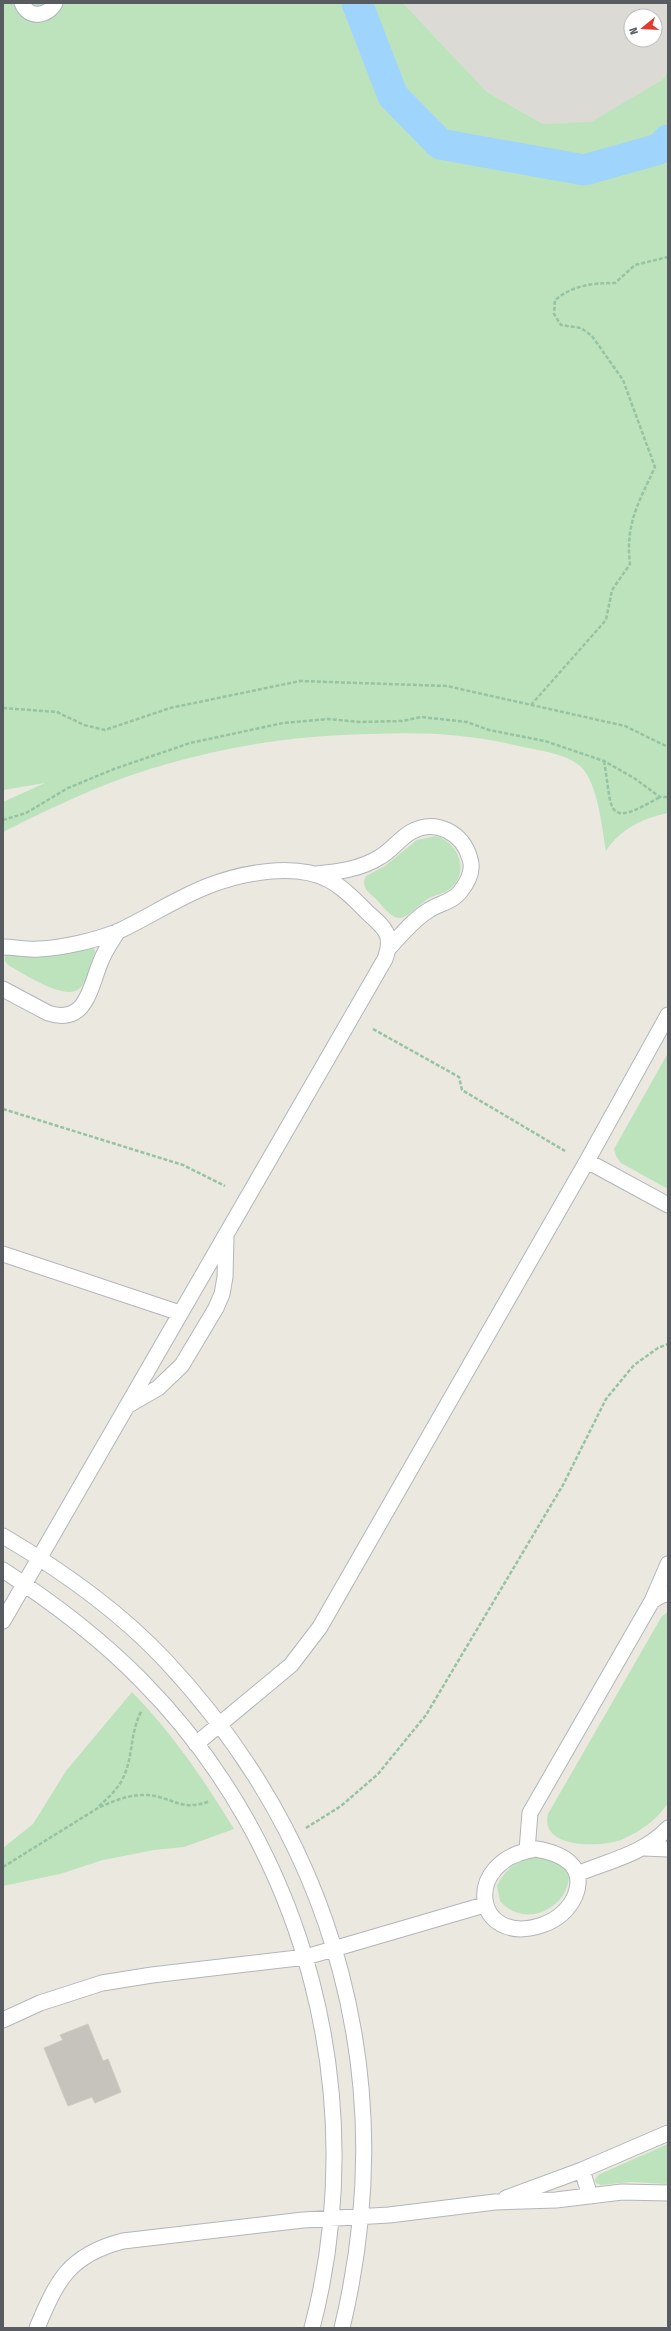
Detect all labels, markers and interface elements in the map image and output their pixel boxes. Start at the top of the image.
north arrow [623,8,663,48]
text: N [627,26,641,36]

